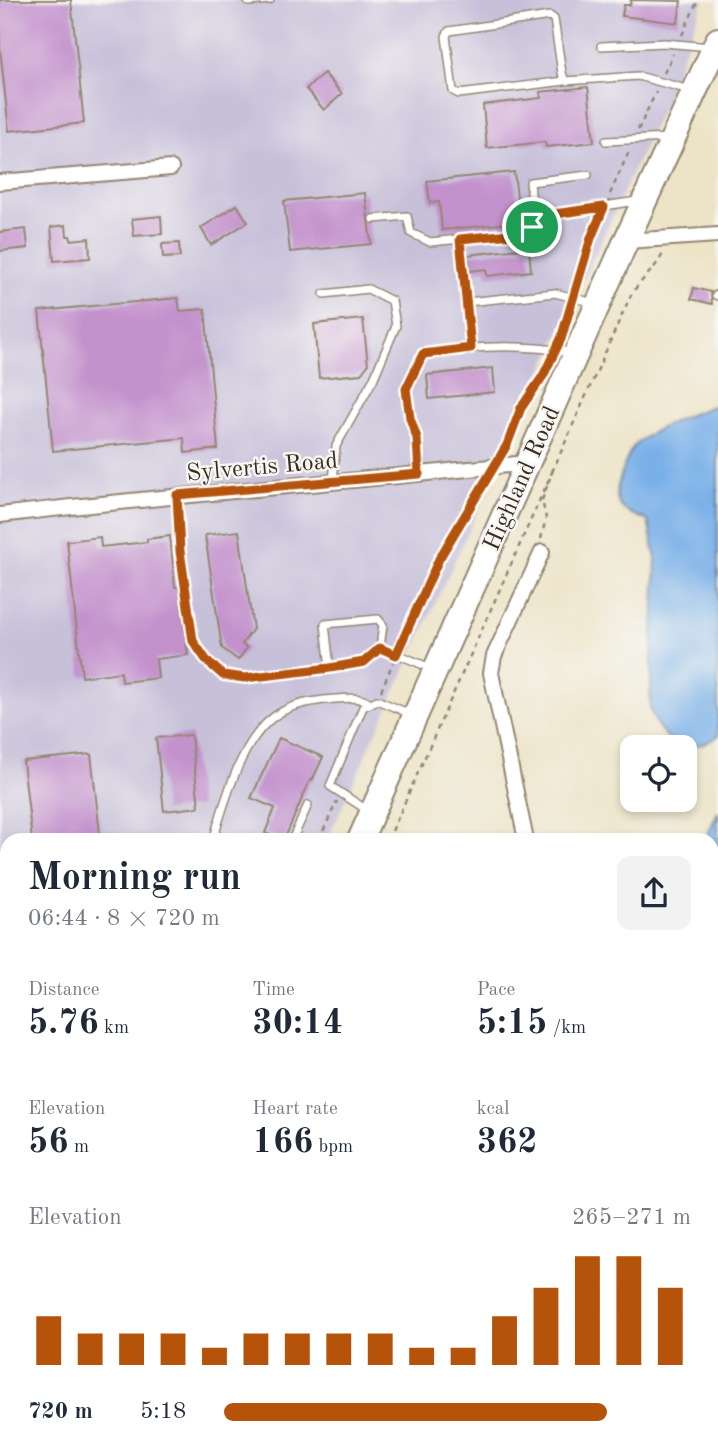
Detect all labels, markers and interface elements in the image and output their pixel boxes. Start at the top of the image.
pin [502,197,562,257]
icon: arrive [513,208,551,246]
street label: Highland Road [480,403,565,555]
street label: Sylvertis Road [185,449,339,487]
map controls [620,735,697,812]
button: locate [620,735,697,812]
button: share [617,856,691,930]
text: Morning run [28,860,241,898]
text: 06:44 · 8 × 720 m [28,907,220,930]
text: Distance [28,981,100,1000]
text: Time [252,981,295,1000]
text: Pace [477,981,515,1000]
text: 5.76 [28,1006,99,1041]
text: 30:14 [252,1006,343,1041]
text: 5:15 [477,1006,547,1041]
text: km [99,1019,129,1038]
text: /km [547,1019,586,1038]
text: Elevation [28,1100,105,1119]
text: Heart rate [252,1100,338,1119]
text: kcal [477,1100,509,1119]
text: 56 [28,1125,69,1160]
text: 166 [252,1125,313,1160]
text: 362 [477,1125,538,1160]
text: m [69,1138,89,1157]
text: bpm [313,1138,353,1157]
text: Elevation [28,1206,122,1229]
text: 265–271 m [572,1206,691,1229]
text: 720 m [28,1400,93,1423]
text: 5:18 [140,1400,186,1423]

